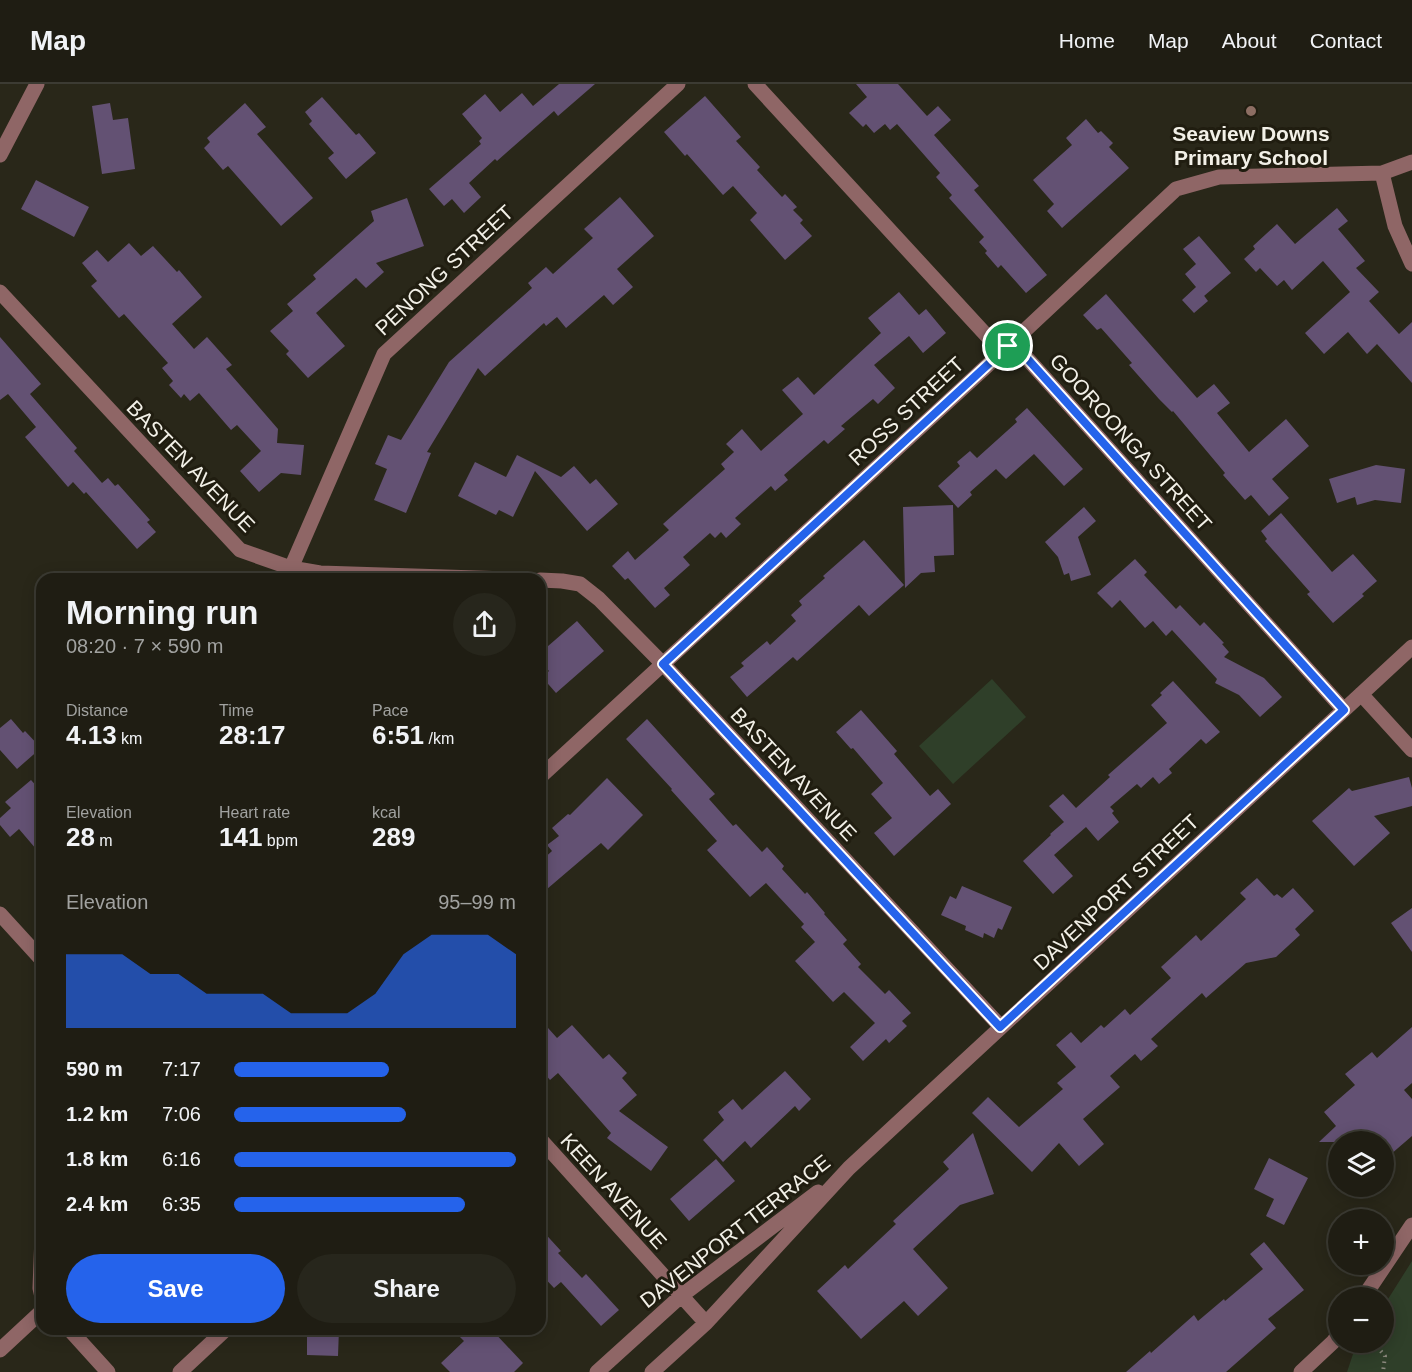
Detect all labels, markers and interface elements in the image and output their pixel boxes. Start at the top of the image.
text: Map [30,25,86,56]
text: Home [1059,29,1115,52]
text: Map [1148,29,1189,52]
text: About [1222,29,1277,52]
text: Contact [1310,29,1382,52]
marker: Seaview Downs Primary School [1244,104,1258,118]
place label: Seaview Downs Primary School [1172,122,1330,169]
street label: PENONG STREET [370,200,518,340]
pin [982,320,1033,371]
icon: arrive [991,329,1024,362]
street label: GOOROONGA STREET [1046,349,1217,535]
street label: ROSS STREET [844,352,968,470]
street label: BASTEN AVENUE [122,396,260,536]
button: share [453,593,516,656]
text: Morning run [66,594,258,631]
text: 08:20 · 7 × 590 m [66,635,223,657]
text: Distance [66,702,128,719]
text: Time [219,702,254,719]
text: Pace [372,702,408,719]
street label: BASTEN AVENUE [726,703,862,845]
text: 4.13 [66,720,117,750]
text: 28:17 [219,720,286,750]
text: 6:51 [372,720,424,750]
text: km [117,730,142,747]
text: /km [424,730,454,747]
text: Elevation [66,804,132,821]
text: Heart rate [219,804,290,821]
text: kcal [372,804,400,821]
street label: DAVENPORT STREET [1029,809,1203,974]
text: 28 [66,822,95,852]
text: 141 [219,822,262,852]
text: 289 [372,822,415,852]
text: m [95,832,113,849]
text: bpm [262,832,298,849]
text: Elevation [66,891,148,913]
text: 95–99 m [438,891,516,913]
text: 590 m [66,1058,123,1080]
text: 7:17 [162,1058,201,1080]
text: 1.2 km [66,1103,128,1125]
text: 7:06 [162,1103,201,1125]
street label: KEEN AVENUE [556,1129,672,1253]
map controls [1328,1131,1394,1353]
button: layers [1328,1131,1394,1197]
text: 1.8 km [66,1148,128,1170]
text: 6:16 [162,1148,201,1170]
street label: DAVENPORT TERRACE [636,1150,834,1312]
text: 2.4 km [66,1193,128,1215]
text: 6:35 [162,1193,201,1215]
button: + [1328,1209,1394,1275]
button: Save [66,1254,285,1323]
button: Share [297,1254,516,1323]
button: − [1328,1287,1394,1353]

